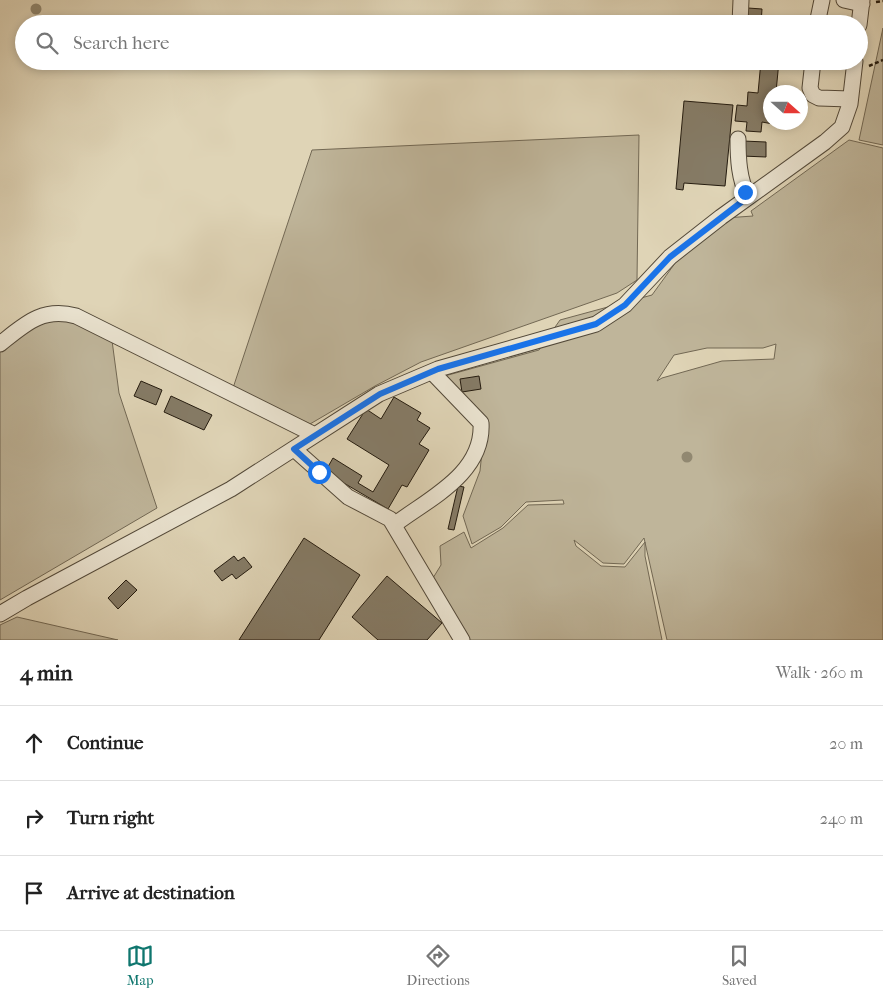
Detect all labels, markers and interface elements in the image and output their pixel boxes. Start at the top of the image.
search box [15,15,868,70]
icon: search [33,29,61,57]
text: Search here [73,32,169,54]
north arrow [763,85,808,130]
route end [734,181,757,204]
route start [308,461,331,484]
text: 4 min [20,661,73,685]
text: Walk · 260 m [776,663,863,682]
icon: ahead [20,729,48,757]
text: Continue [67,732,143,754]
text: 20 m [829,734,863,753]
icon: right [20,804,48,832]
text: Turn right [67,807,154,829]
text: 240 m [820,809,863,828]
icon: arrive [20,879,48,907]
text: Arrive at destination [67,882,235,904]
tab: Map [126,942,154,989]
tab: Directions [407,942,470,989]
tab: Saved [722,942,757,989]

